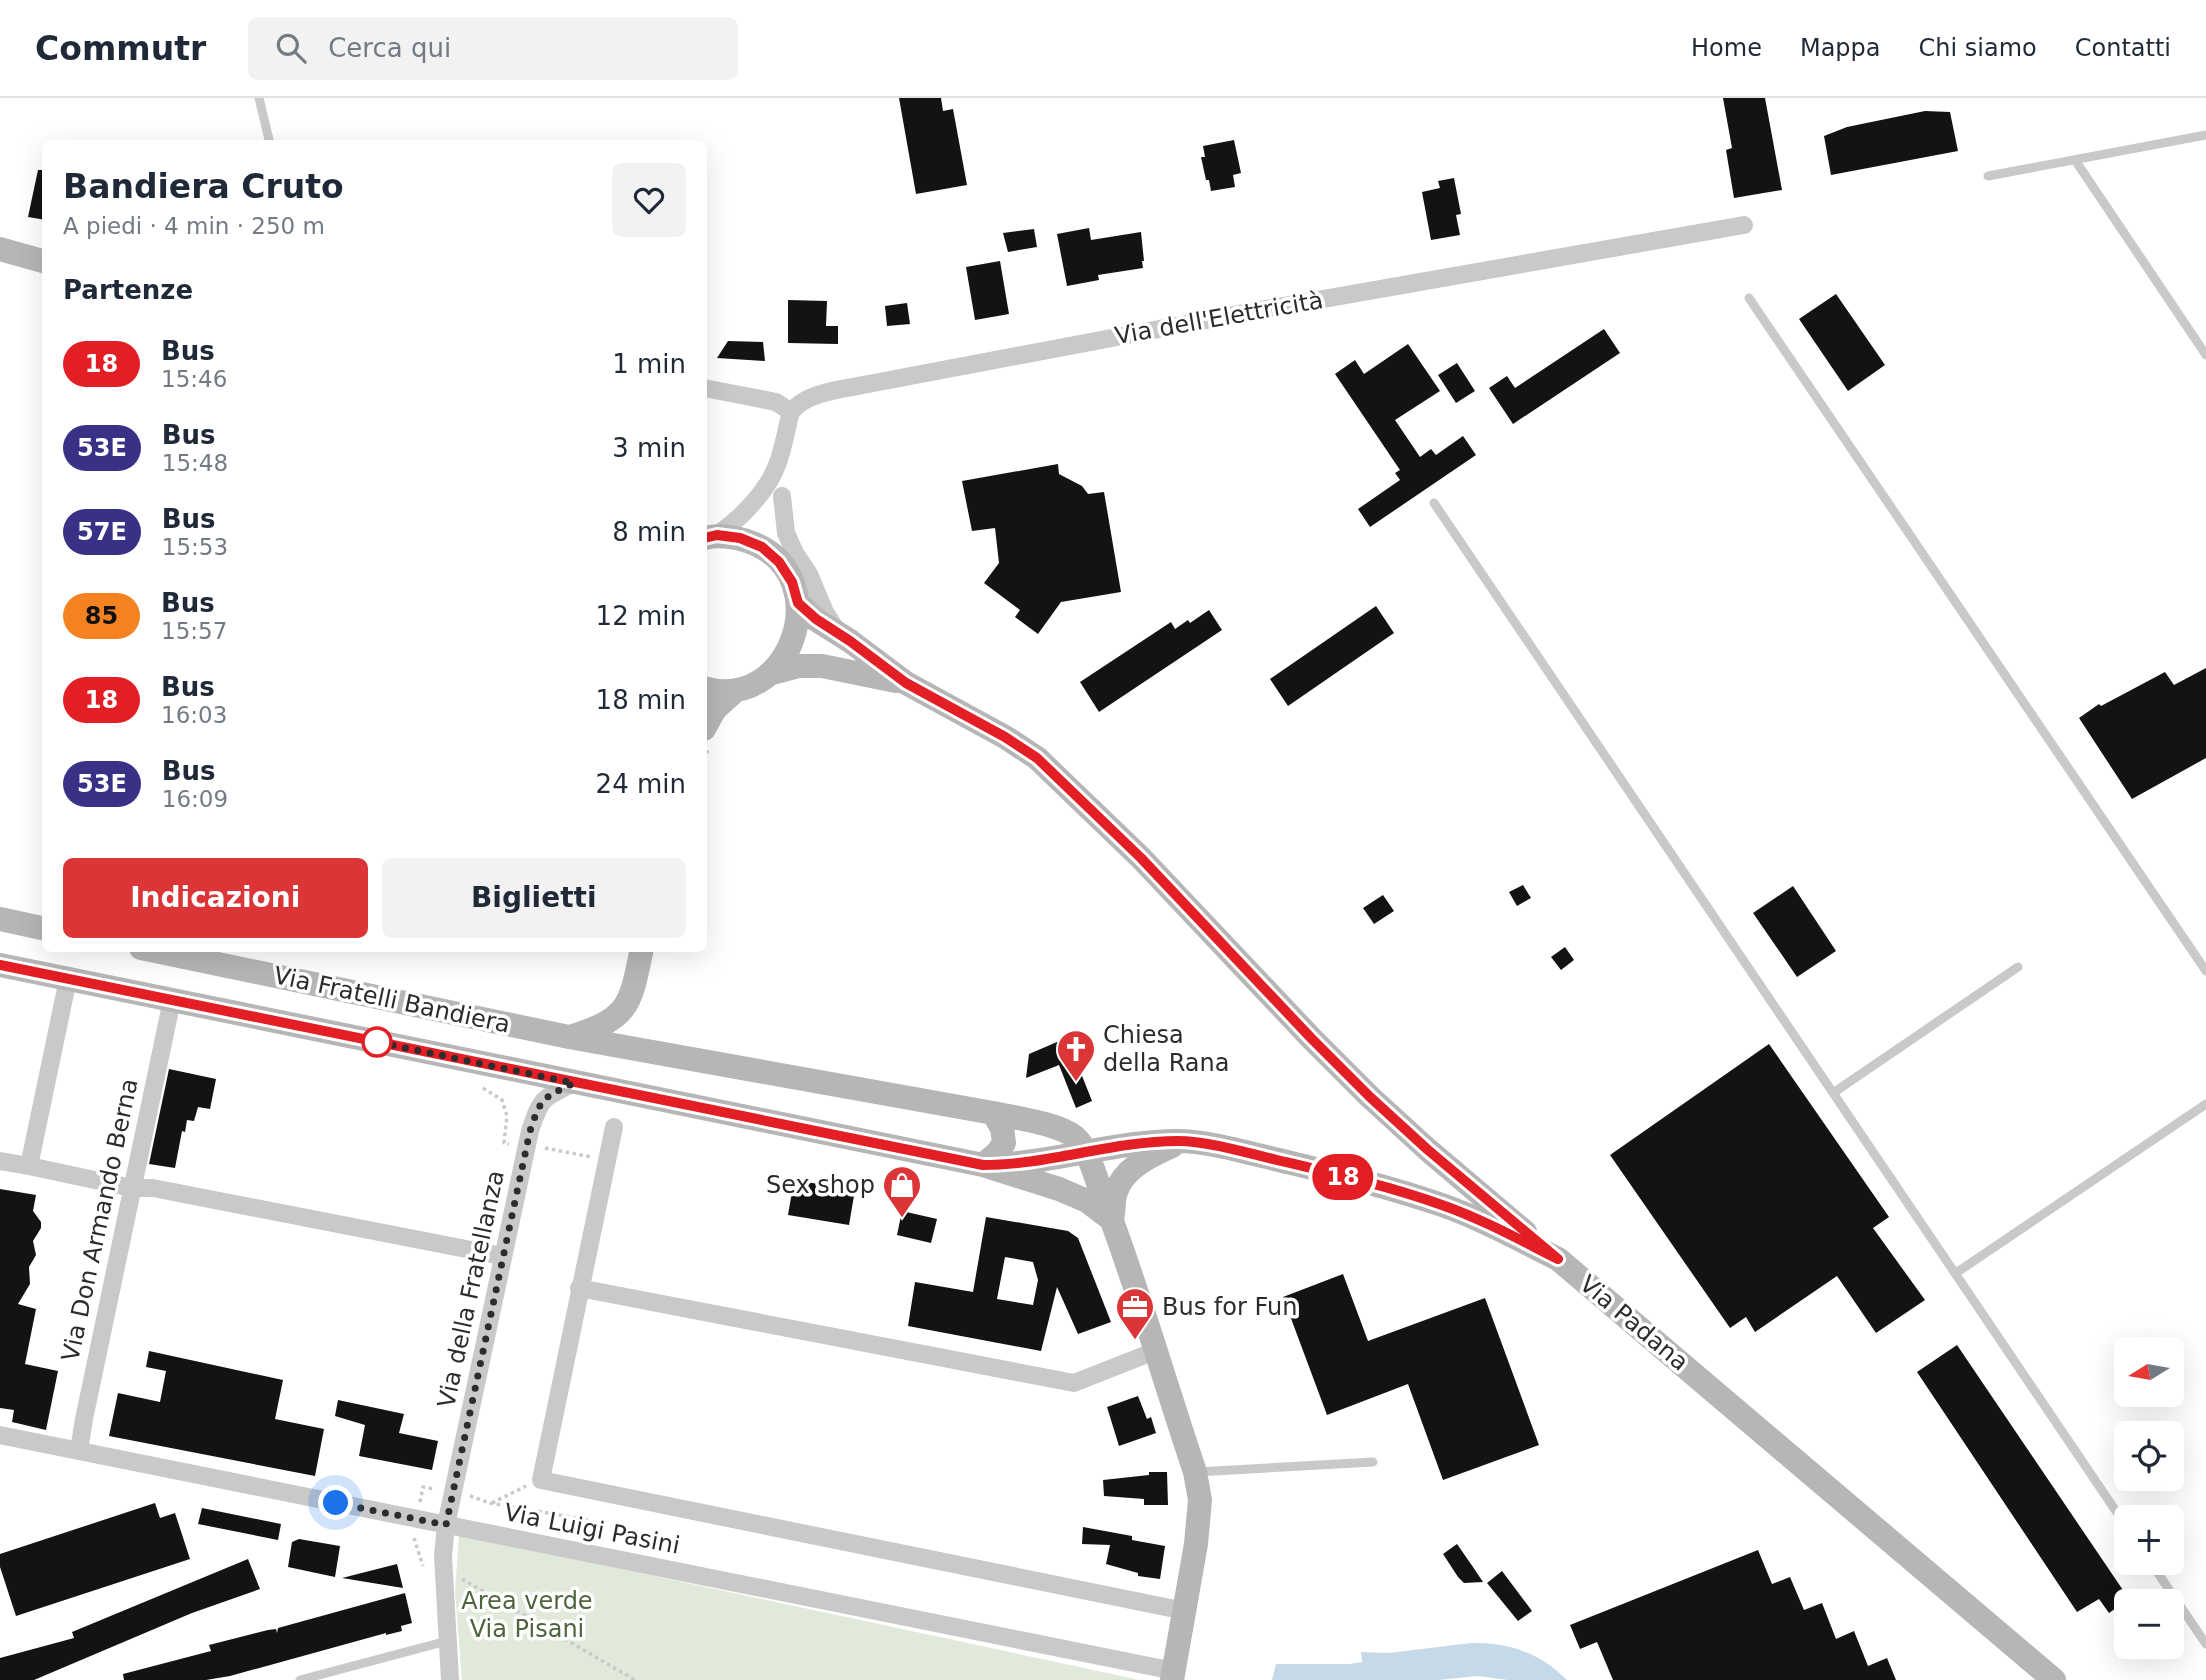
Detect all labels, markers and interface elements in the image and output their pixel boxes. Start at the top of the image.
search box [248,17,738,80]
text: Commutr [35,29,206,68]
icon: search [272,29,310,67]
text: Cerca qui [328,33,451,63]
text: Home [1691,34,1762,62]
text: Mappa [1800,34,1881,62]
text: Chi siamo [1919,34,2037,62]
text: Contatti [2075,34,2171,62]
button: heart [612,163,686,237]
text: Bandiera Cruto [63,167,344,206]
text: A piedi · 4 min · 250 m [63,213,325,239]
text: Partenze [63,275,193,305]
street label: Via dell'Elettricità [1113,286,1325,350]
text: Bus [161,336,215,366]
text: 1 min [612,349,686,379]
text: 18 [85,350,118,378]
text: 15:46 [161,366,227,392]
text: Bus [162,420,216,450]
text: 3 min [612,433,686,463]
text: 53E [77,434,127,462]
text: 15:48 [162,450,228,476]
text: Bus [162,504,216,534]
text: 8 min [612,517,686,547]
text: 57E [77,518,127,546]
text: 15:53 [162,534,228,560]
text: Bus [161,588,215,618]
text: 12 min [596,601,686,631]
text: 85 [85,602,118,630]
text: 15:57 [161,618,227,644]
text: Bus [161,672,215,702]
text: 18 min [596,685,686,715]
text: 18 [85,686,118,714]
text: 16:03 [161,702,227,728]
text: Bus [162,756,216,786]
text: 24 min [596,769,686,799]
text: 53E [77,770,127,798]
text: 16:09 [162,786,228,812]
button: Indicazioni [63,858,368,938]
button: Biglietti [382,858,686,938]
street label: Via Fratelli Bandiera [271,961,513,1039]
place label: Chiesa della Rana [1103,1021,1229,1077]
unlabelled marker [362,1027,392,1057]
church icon: Chiesa della Rana [1055,1028,1097,1083]
street label: Via Don Armando Berna [56,1076,144,1364]
line badge: 18 [1312,1154,1374,1200]
text: 18 [1326,1163,1360,1191]
shop icon: Sex shop [881,1164,923,1219]
street label: Via della Fratellanza [432,1168,510,1410]
place label: Sex shop [766,1171,875,1199]
street label: Via Padana [1574,1270,1694,1376]
office icon: Bus for Fun [1114,1286,1156,1341]
place label: Bus for Fun [1162,1293,1297,1321]
north arrow [2114,1337,2184,1407]
map controls [2114,1337,2184,1659]
button: locate [2114,1421,2184,1491]
your location [318,1485,353,1520]
street label: Via Luigi Pasini [502,1498,682,1560]
button: + [2114,1505,2184,1575]
park label: Area verde Via Pisani [461,1587,593,1643]
button: − [2114,1589,2184,1659]

